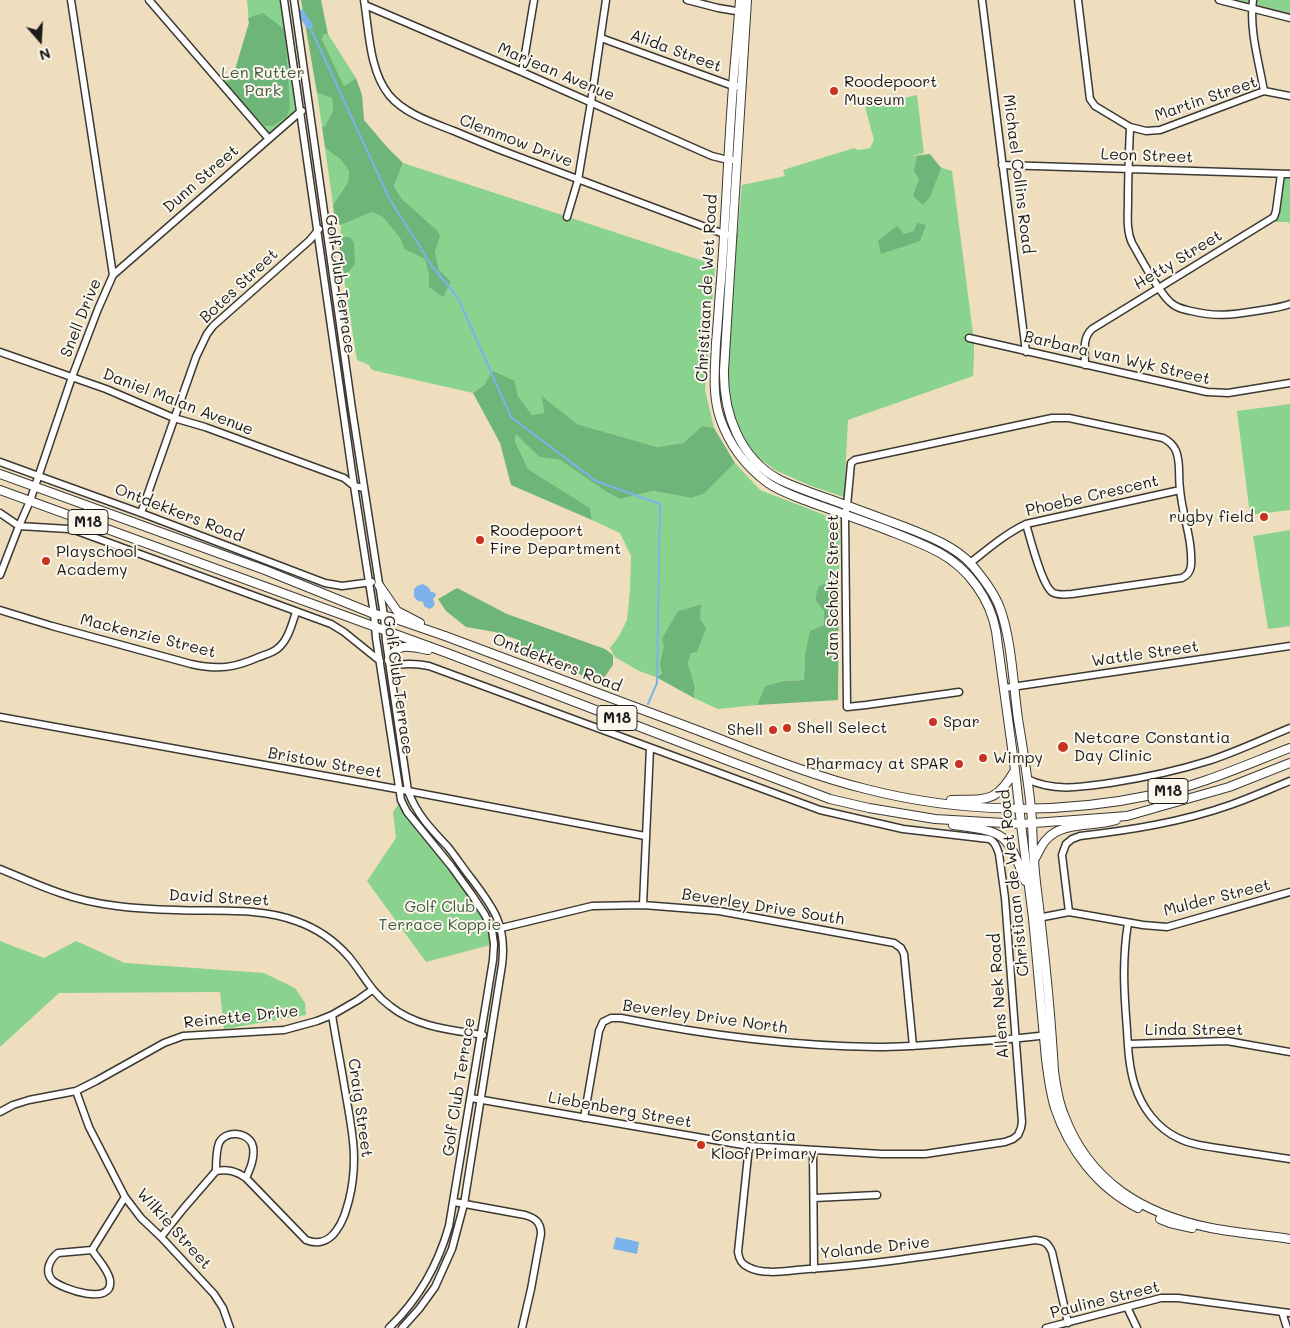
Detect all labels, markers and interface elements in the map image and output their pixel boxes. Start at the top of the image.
north arrow [15,15,65,65]
street label: Alida Street [628,26,724,76]
street label: Marjean Avenue [495,39,617,105]
text: N [37,44,53,65]
park label: Len Rutter Park [221,63,305,101]
place label: Roodepoort Museum [844,72,937,110]
street label: Martin Street [1152,72,1260,126]
marker: Roodepoort Museum [828,85,840,97]
street label: Michael Collins Road [999,93,1037,255]
street label: Clemmow Drive [456,111,576,171]
street label: Dunn Street [159,141,243,217]
street label: Leon Street [1100,145,1194,167]
street label: Christiaan de Wet Road [692,194,722,382]
street label: Golf Club Terrace [321,213,359,355]
street label: Hetty Street [1130,226,1226,294]
street label: Botes Street [196,245,282,327]
street label: Snell Drive [57,276,105,360]
street label: Barbara van Wyk Street [1022,327,1212,389]
street label: Daniel Malan Avenue [100,364,256,440]
street label: Phoebe Crescent [1024,471,1160,521]
street label: Ontdekkers Road [112,480,246,546]
place label: rugby field [1169,507,1254,527]
road number: M18 [68,510,108,534]
marker: rugby field [1258,511,1270,523]
street label: Jan Scholtz Street [823,514,843,660]
place label: Roodepoort Fire Department [490,521,621,559]
marker: Roodepoort Fire Department [474,534,486,546]
place label: Playschool Academy [56,542,137,580]
marker: Playschool Academy [40,555,52,567]
street label: Mackenzie Street [78,610,218,662]
street label: Golf Club Terrace [379,614,417,756]
street label: Ontdekkers Road [490,630,624,696]
street label: Wattle Street [1090,637,1200,671]
road number: M18 [597,706,637,730]
place label: Spar [943,712,980,732]
marker: Spar [927,716,939,728]
place label: Shell Select [797,718,887,738]
place label: Shell [727,720,763,740]
marker: Shell Select [781,722,793,734]
marker: Shell [767,724,779,736]
place label: Netcare Constantia Day Clinic [1074,728,1231,766]
marker: Netcare Constantia Day Clinic [1056,740,1070,754]
street label: Bristow Street [266,744,384,782]
place label: Wimpy [993,748,1043,768]
marker: Wimpy [977,752,989,764]
place label: Pharmacy at SPAR [806,754,949,774]
marker: Pharmacy at SPAR [953,758,965,770]
road number: M18 [1148,778,1188,804]
street label: Christiaan de Wet Road [995,788,1033,978]
street label: Mulder Street [1161,875,1273,921]
street label: Beverley Drive South [680,885,846,929]
street label: David Street [168,886,270,910]
park label: Golf Club Terrace Koppie [378,897,502,935]
street label: Allens Nek Road [985,933,1013,1059]
street label: Beverley Drive North [621,996,789,1038]
street label: Reinette Drive [183,1001,299,1033]
street label: Golf Club Terrace [439,1016,479,1158]
street label: Linda Street [1145,1020,1243,1040]
street label: Craig Street [344,1057,376,1159]
street label: Liebenberg Street [547,1088,693,1132]
place label: Constantia Kloof Primary [711,1126,817,1164]
marker: Constantia Kloof Primary [695,1139,707,1151]
street label: Wilkie Street [133,1185,215,1273]
street label: Yolande Drive [819,1233,931,1263]
street label: Pauline Street [1048,1277,1162,1323]

